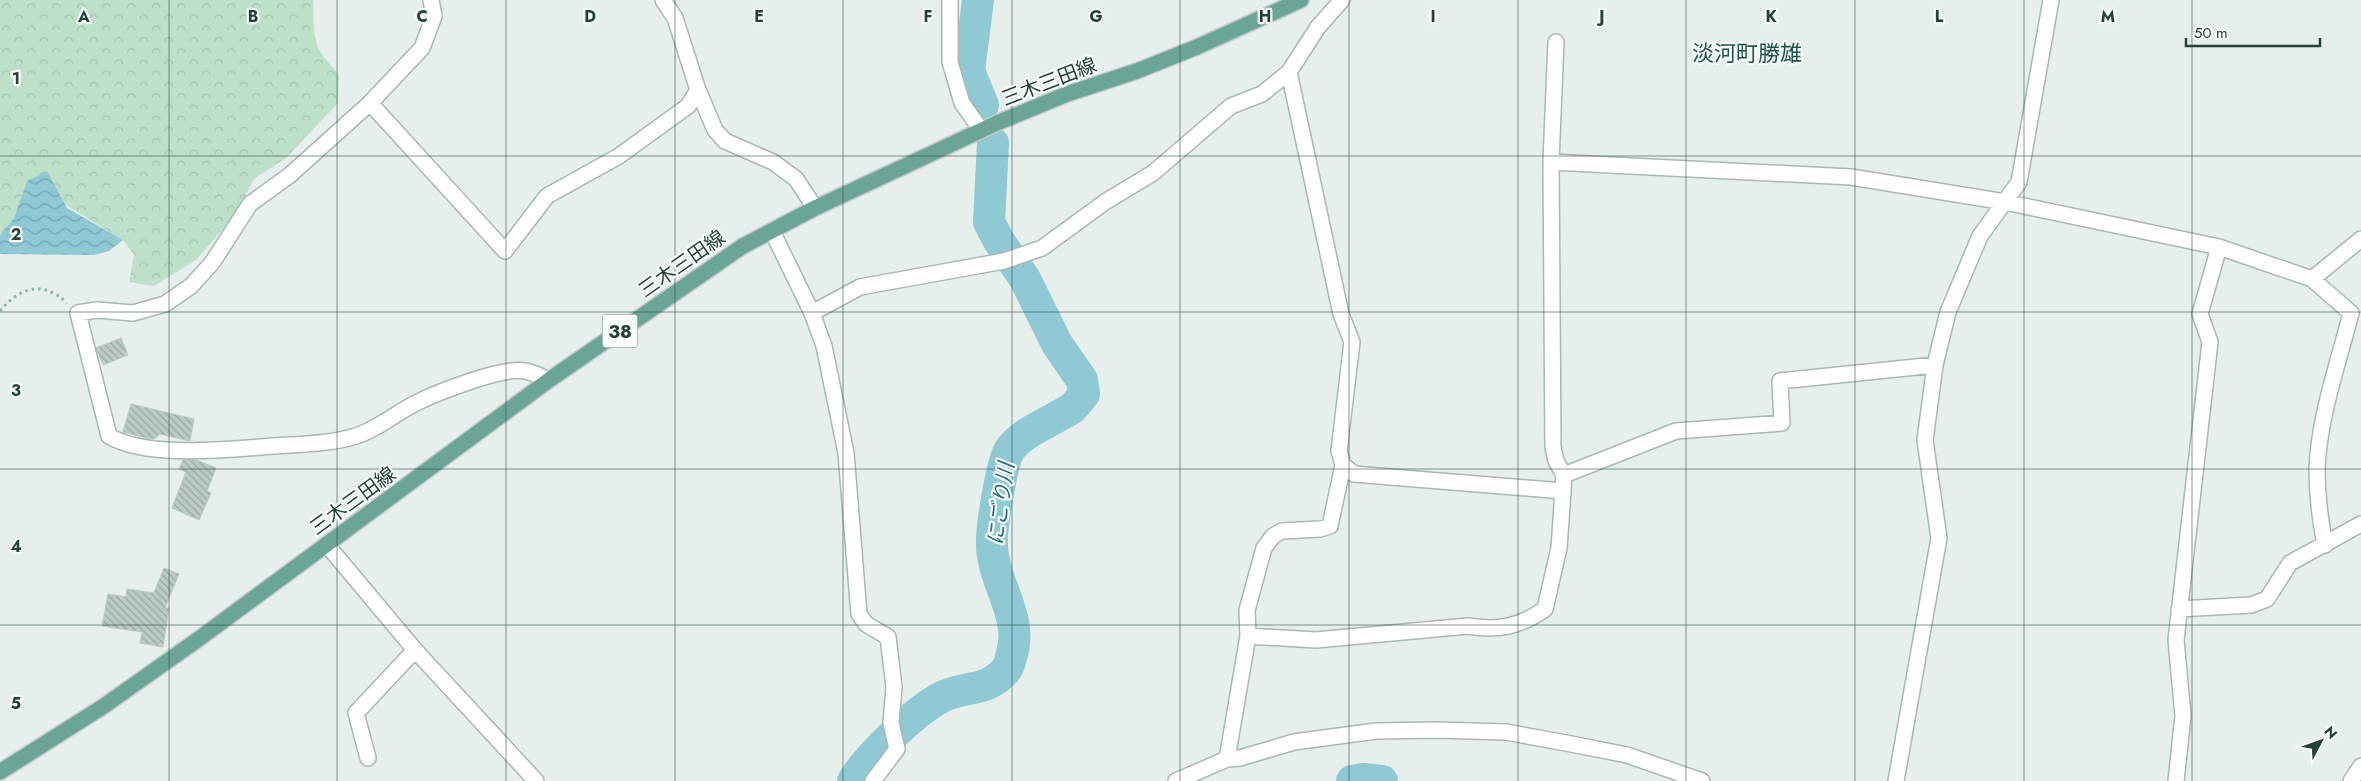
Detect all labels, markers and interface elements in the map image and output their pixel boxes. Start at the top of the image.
text: A [77,5,90,28]
text: B [248,5,258,28]
text: C [416,5,428,28]
text: D [584,5,596,28]
text: E [754,5,764,28]
text: F [924,5,932,28]
text: G [1089,5,1103,28]
text: H [1259,5,1271,28]
text: I [1430,5,1436,28]
text: J [1596,5,1605,28]
text: K [1765,5,1777,28]
text: L [1935,5,1944,28]
text: M [2101,5,2115,28]
scale bar [2186,15,2320,47]
text: 50 m [2194,22,2228,44]
district label: 淡河町勝雄 [1692,37,1802,69]
street label: 三木三田線 [997,51,1101,113]
text: 1 [12,67,20,90]
text: 2 [11,223,21,246]
street label: 三木三田線 [633,223,731,305]
road number: 38 [602,314,638,348]
text: 3 [11,379,21,402]
water label: にごり川 [980,459,1022,547]
street label: 三木三田線 [304,460,402,542]
text: 4 [10,535,22,558]
text: 5 [11,692,21,715]
north arrow [2296,716,2346,766]
text: N [2320,722,2342,743]

